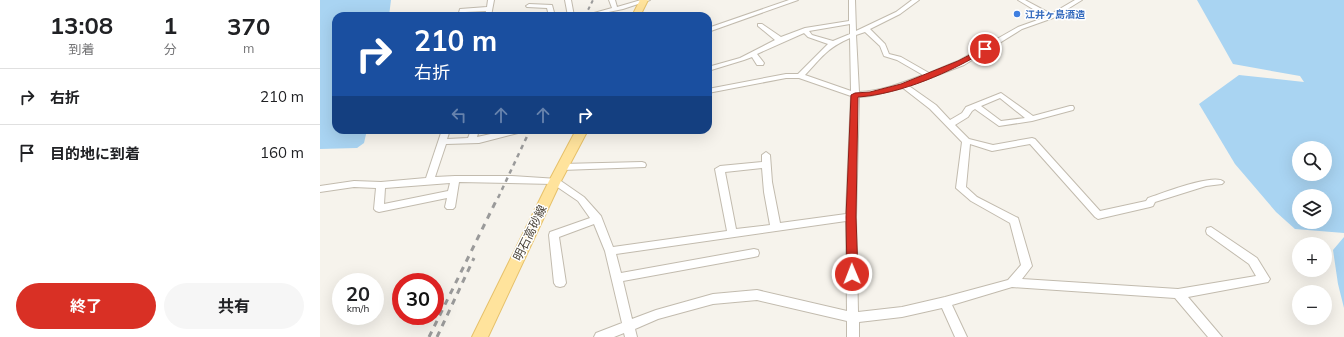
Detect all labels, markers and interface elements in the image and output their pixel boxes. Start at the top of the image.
place label: 江井ヶ島酒造 [1025,8,1085,21]
marker: 江井ヶ島酒造 [1012,9,1022,19]
text: 13:08 [50,10,113,40]
text: 1 [163,10,177,40]
text: 370 [227,11,270,41]
text: 210 m [414,23,497,58]
icon: right [348,28,400,80]
pin [968,32,1002,66]
icon: arrive [974,38,996,60]
text: m [243,40,254,56]
text: 到着 [68,41,94,57]
text: 分 [164,41,177,57]
text: 右折 [414,61,450,84]
icon: right [16,86,38,108]
text: 210 m [260,87,304,106]
text: 右折 [50,88,80,107]
icon: left [448,104,470,126]
icon: ahead [490,104,512,126]
icon: ahead [532,104,554,126]
icon: right [574,104,596,126]
map controls [1292,141,1332,325]
button: search [1292,141,1332,181]
icon: arrive [16,142,38,164]
text: 160 m [260,143,304,162]
text: 目的地に到着 [50,144,140,163]
button: layers [1292,189,1332,229]
street label: 明石高砂線 [510,203,549,263]
button: + [1292,237,1332,277]
position arrow [831,253,873,295]
speed limit sign: 30 [392,273,444,325]
text: 20 [346,281,370,306]
button: 終了 [16,283,156,329]
button: 共有 [164,283,304,329]
button: − [1292,285,1332,325]
text: km/h [347,302,369,315]

